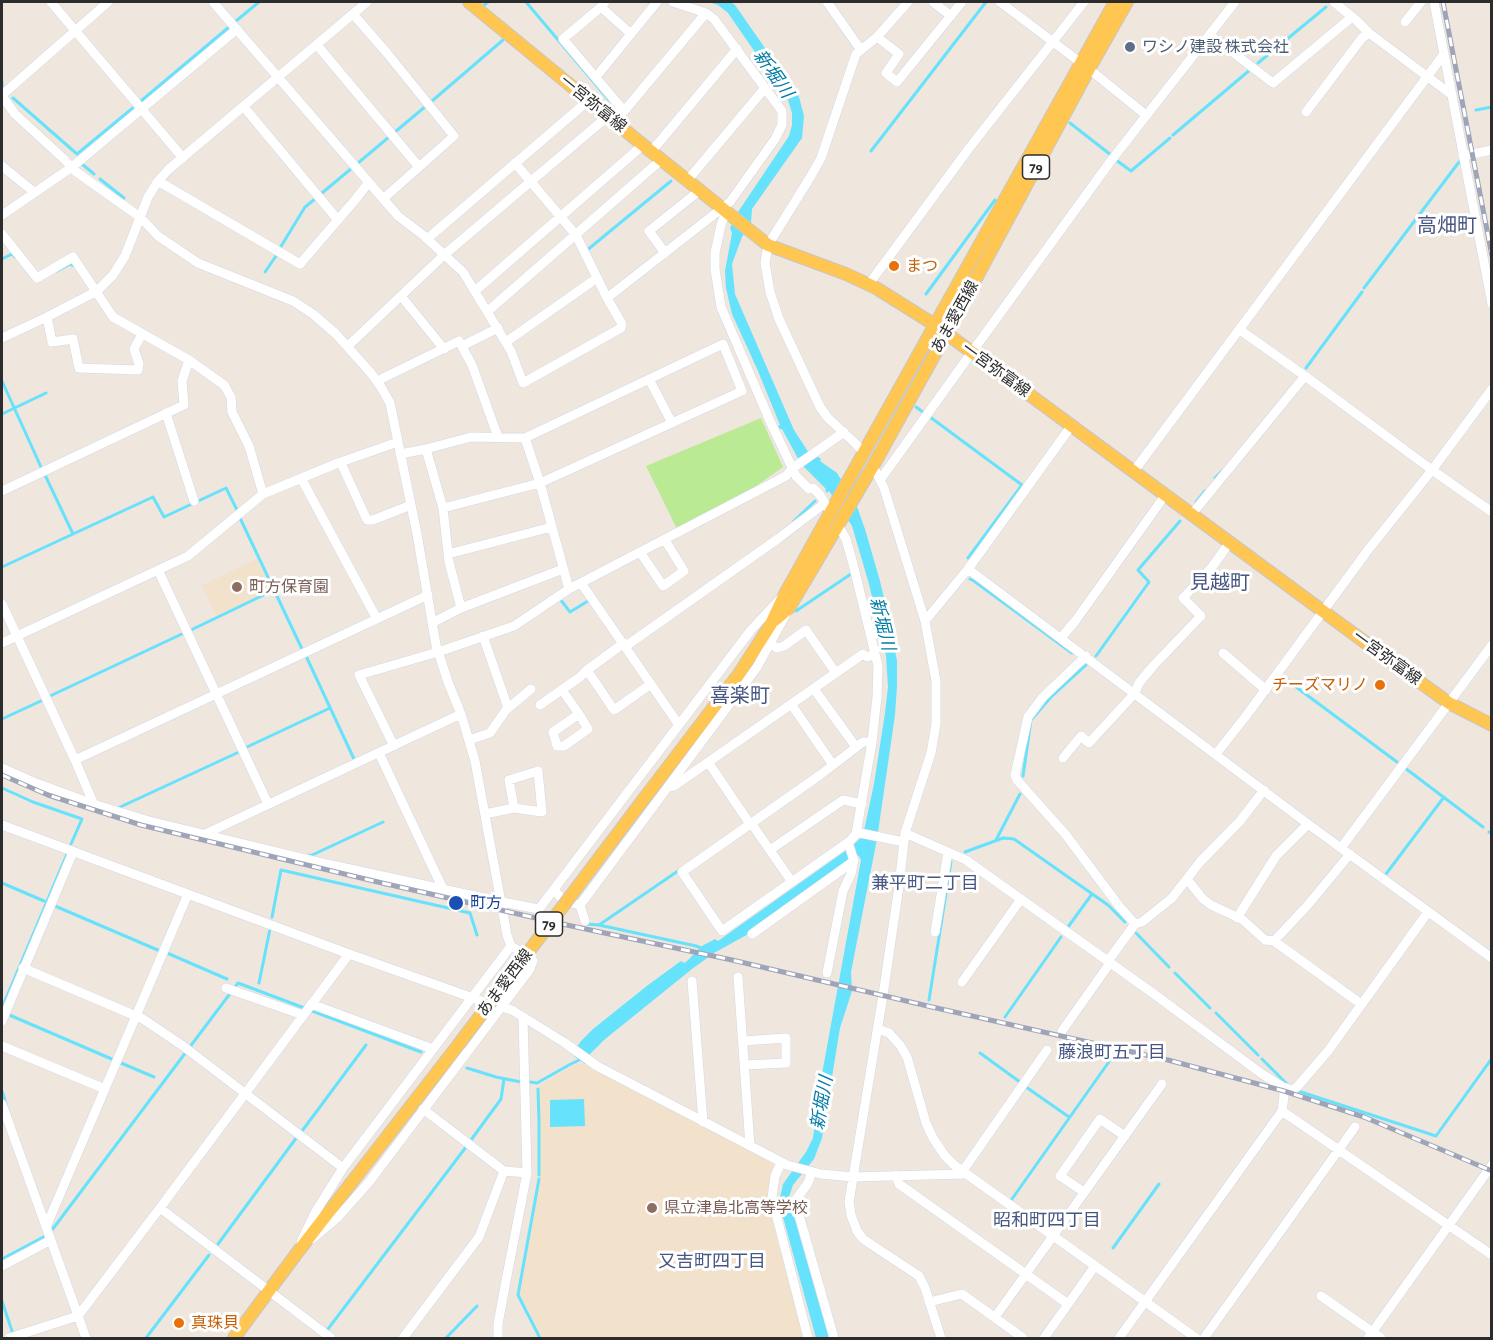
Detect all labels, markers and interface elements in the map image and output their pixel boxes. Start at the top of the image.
place label: ワシノ建設 株式会社 [1142,37,1289,57]
marker: ワシノ建設 株式会社 [1123,40,1137,54]
water label: 新堀川 [749,46,797,102]
street label: 一宮弥富線 [556,71,630,137]
road number: 79 [1022,155,1050,179]
district label: 高畑町 [1417,214,1477,238]
place label: まつ [906,256,938,276]
marker: まつ [887,259,901,273]
street label: あま愛西線 [927,277,983,357]
street label: 一宮弥富線 [958,339,1034,401]
district label: 見越町 [1190,571,1250,595]
place label: 町方保育園 [249,577,329,597]
marker: 町方保育園 [230,580,244,594]
water label: 新堀川 [865,595,899,653]
street label: 一宮弥富線 [1349,627,1425,689]
place label: チーズマリノ [1272,675,1368,695]
marker: チーズマリノ [1373,678,1387,692]
district label: 喜楽町 [710,684,770,708]
district label: 兼平町二丁目 [871,873,979,895]
place label: 町方 [470,893,502,913]
marker: 町方 [447,894,465,912]
road number: 79 [536,912,562,936]
street label: あま愛西線 [473,945,537,1021]
district label: 藤浪町五丁目 [1058,1042,1166,1064]
water label: 新堀川 [807,1075,837,1131]
place label: 県立津島北高等学校 [664,1198,808,1218]
marker: 県立津島北高等学校 [645,1201,659,1215]
district label: 昭和町四丁目 [993,1210,1101,1232]
district label: 又吉町四丁目 [658,1251,766,1273]
place label: 真珠貝 [191,1313,239,1333]
marker: 真珠貝 [172,1316,186,1330]

